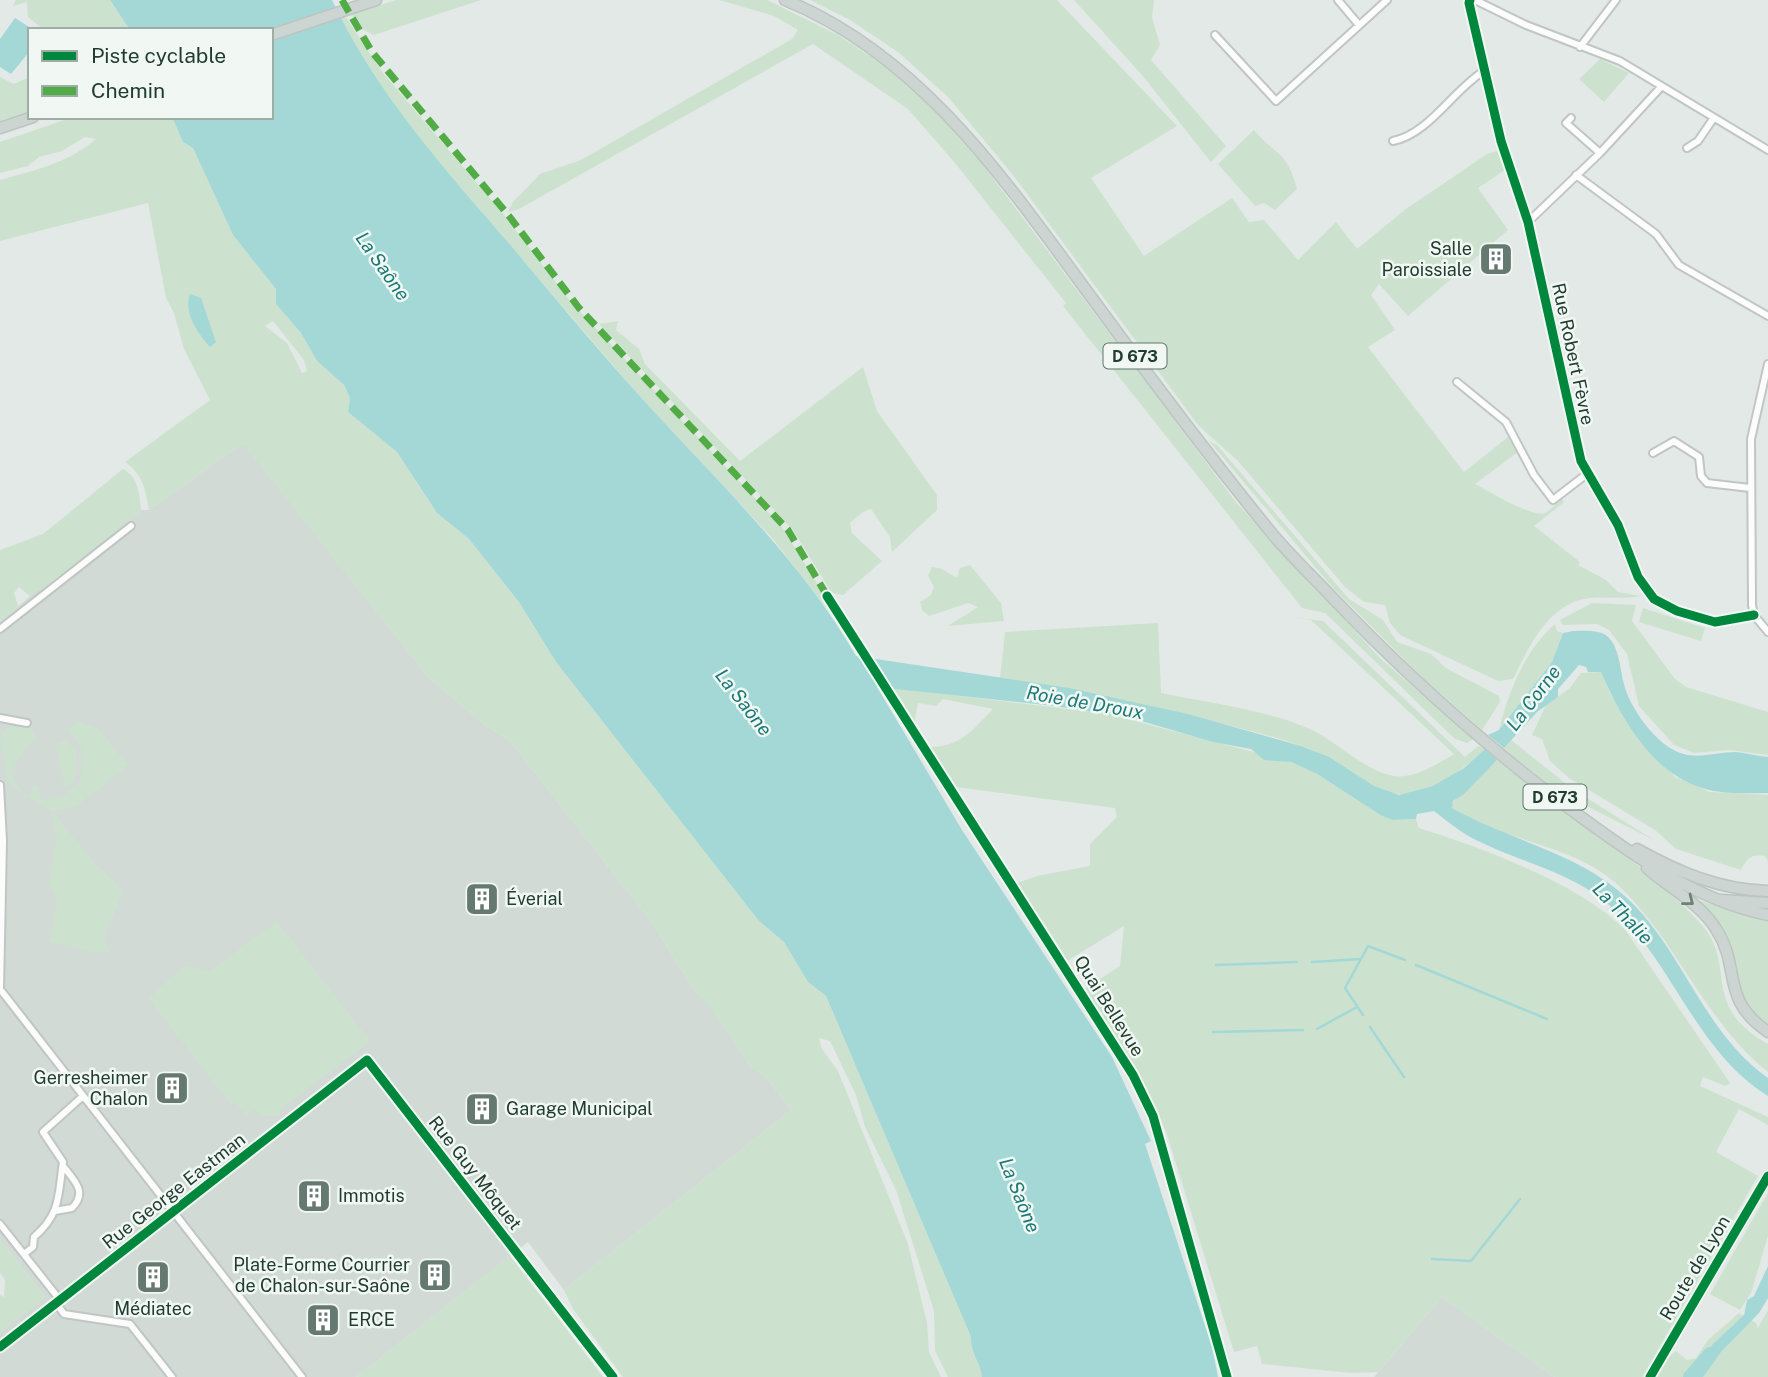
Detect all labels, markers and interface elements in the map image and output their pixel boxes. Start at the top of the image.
legend [28,28,273,119]
text: Piste cyclable [91,43,226,68]
text: Chemin [91,78,165,103]
water label: La Saône [351,227,415,305]
place label: Salle Paroissiale [1381,238,1472,280]
building icon: Salle Paroissiale [1477,240,1515,278]
street label: Rue Robert Fèvre [1548,281,1599,427]
road number: D 673 [1104,344,1166,368]
water label: La Corne [1501,661,1565,735]
water label: La Saône [711,664,777,740]
water label: Roie de Droux [1025,681,1146,723]
road number: D 673 [1524,784,1586,810]
water label: La Thalie [1588,878,1658,948]
building icon: Éverial [463,880,501,918]
place label: Éverial [506,887,563,909]
one-way arrow [1681,893,1694,906]
street label: Quai Bellevue [1070,951,1149,1060]
place label: Gerresheimer Chalon [33,1067,148,1109]
building icon: Gerresheimer Chalon [153,1069,191,1107]
building icon: Garage Municipal [463,1090,501,1128]
place label: Garage Municipal [506,1098,653,1119]
street label: Rue Guy Môquet [424,1112,526,1234]
street label: Rue George Eastman [98,1128,249,1253]
water label: La Saône [995,1154,1045,1236]
building icon: Immotis [295,1177,333,1215]
place label: Immotis [338,1185,405,1206]
street label: Route de Lyon [1655,1212,1734,1324]
place label: Plate-Forme Courrier de Chalon-sur-Saône [233,1254,410,1296]
building icon: Plate-Forme Courrier de Chalon-sur-Saône [416,1256,454,1294]
building icon: Médiatec [134,1258,172,1296]
place label: Médiatec [114,1298,192,1319]
building icon: ERCE [304,1301,342,1339]
place label: ERCE [348,1309,395,1330]

